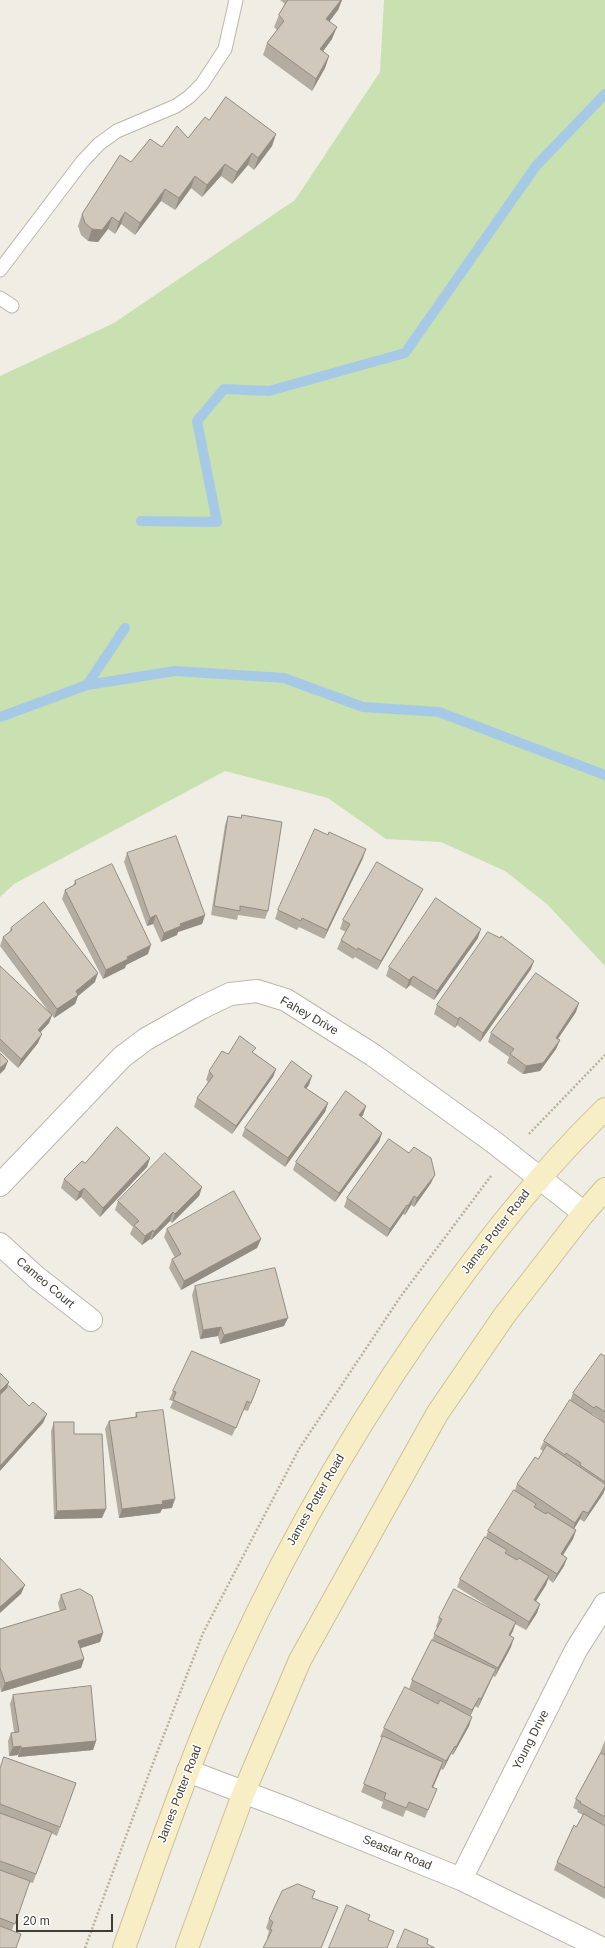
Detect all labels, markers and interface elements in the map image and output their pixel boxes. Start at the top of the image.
street label: Fahey Drive [277,994,341,1038]
street label: James Potter Road [459,1187,533,1277]
street label: Cameo Court [13,1255,77,1311]
street label: James Potter Road [284,1452,348,1548]
street label: Young Drive [510,1708,552,1772]
street label: James Potter Road [155,1743,205,1845]
street label: Seastar Road [360,1833,434,1873]
scale bar [18,1906,115,1932]
text: 20 m [23,1914,50,1928]

